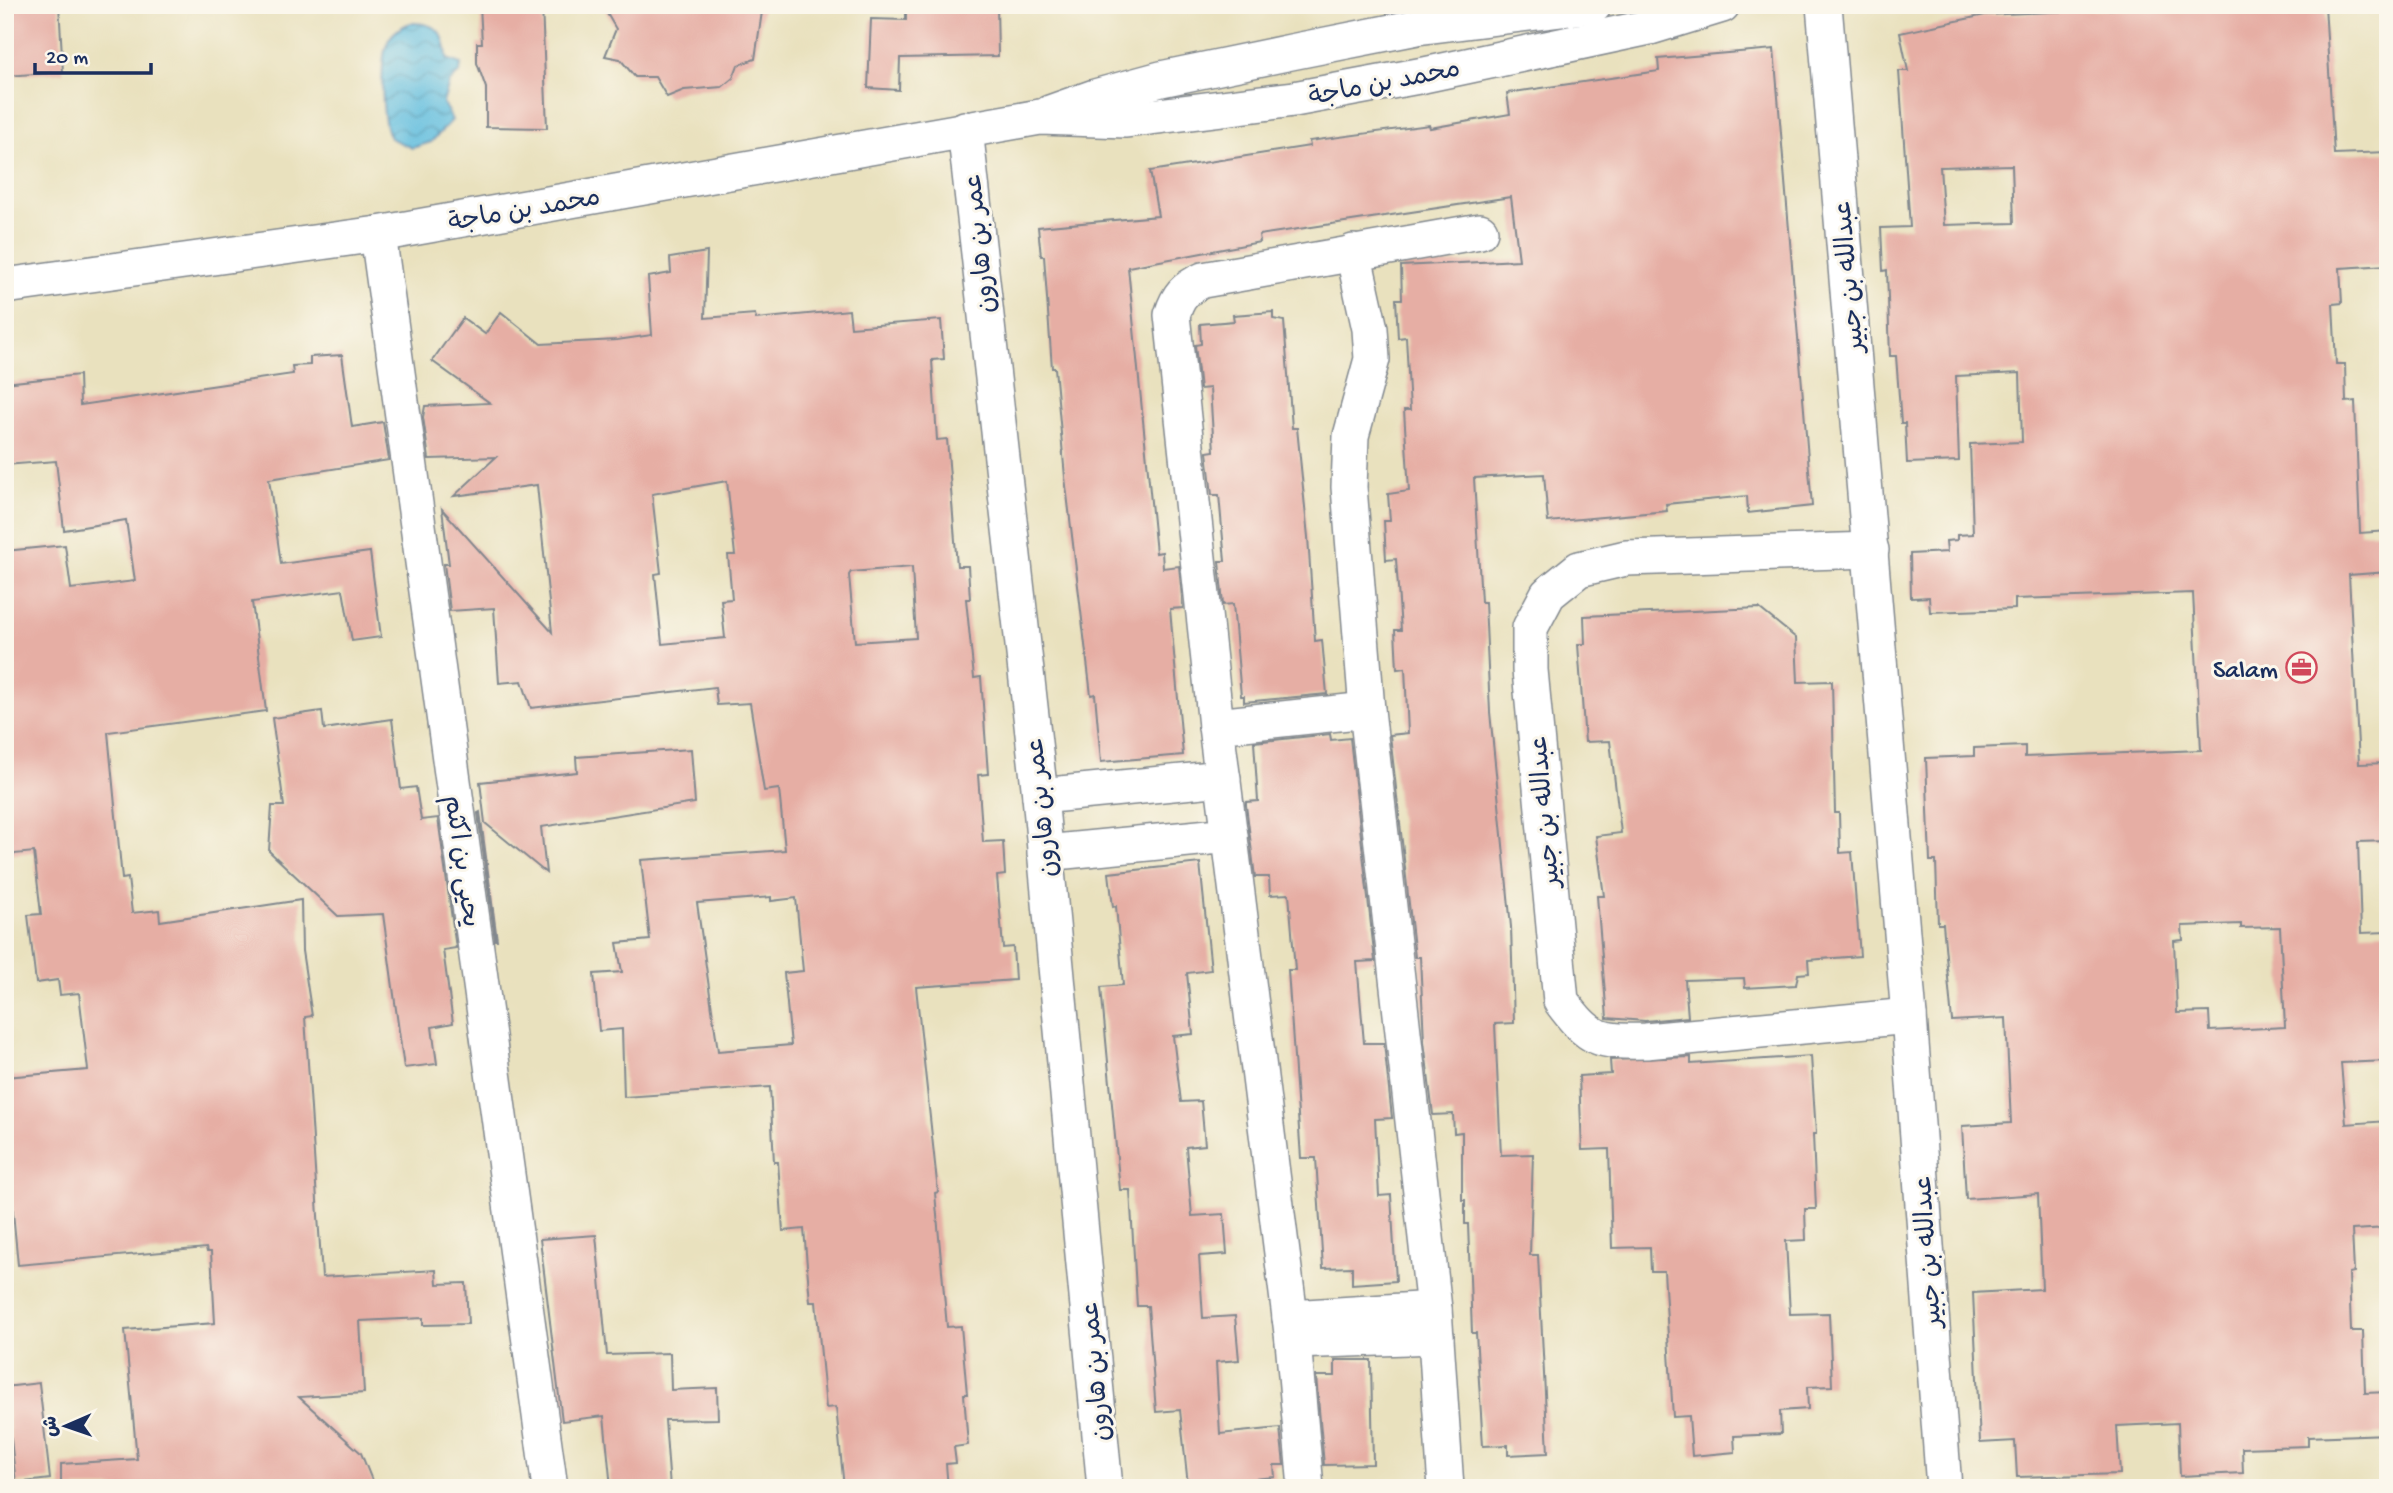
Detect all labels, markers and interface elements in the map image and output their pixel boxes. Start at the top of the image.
scale bar [35,32,150,76]
text: 20 m [46,47,88,72]
street label: محمد بن ماجة [1306,56,1463,115]
street label: عمر بن هارون [960,172,1005,315]
street label: محمد بن ماجة [446,184,603,241]
street label: عبدالله بن جبير [1829,199,1874,356]
office icon: Salam [2284,651,2318,685]
place label: Salam [2213,657,2278,688]
street label: عبدالله بن جبير [1525,734,1570,891]
street label: عمر بن هارون [1022,736,1067,879]
street label: يحيى بن اكثم [435,794,484,930]
street label: عبدالله بن جبير [1910,1175,1951,1331]
street label: عمر بن هارون [1077,1301,1120,1443]
north arrow [32,1392,102,1462]
text: ش [41,1416,64,1437]

